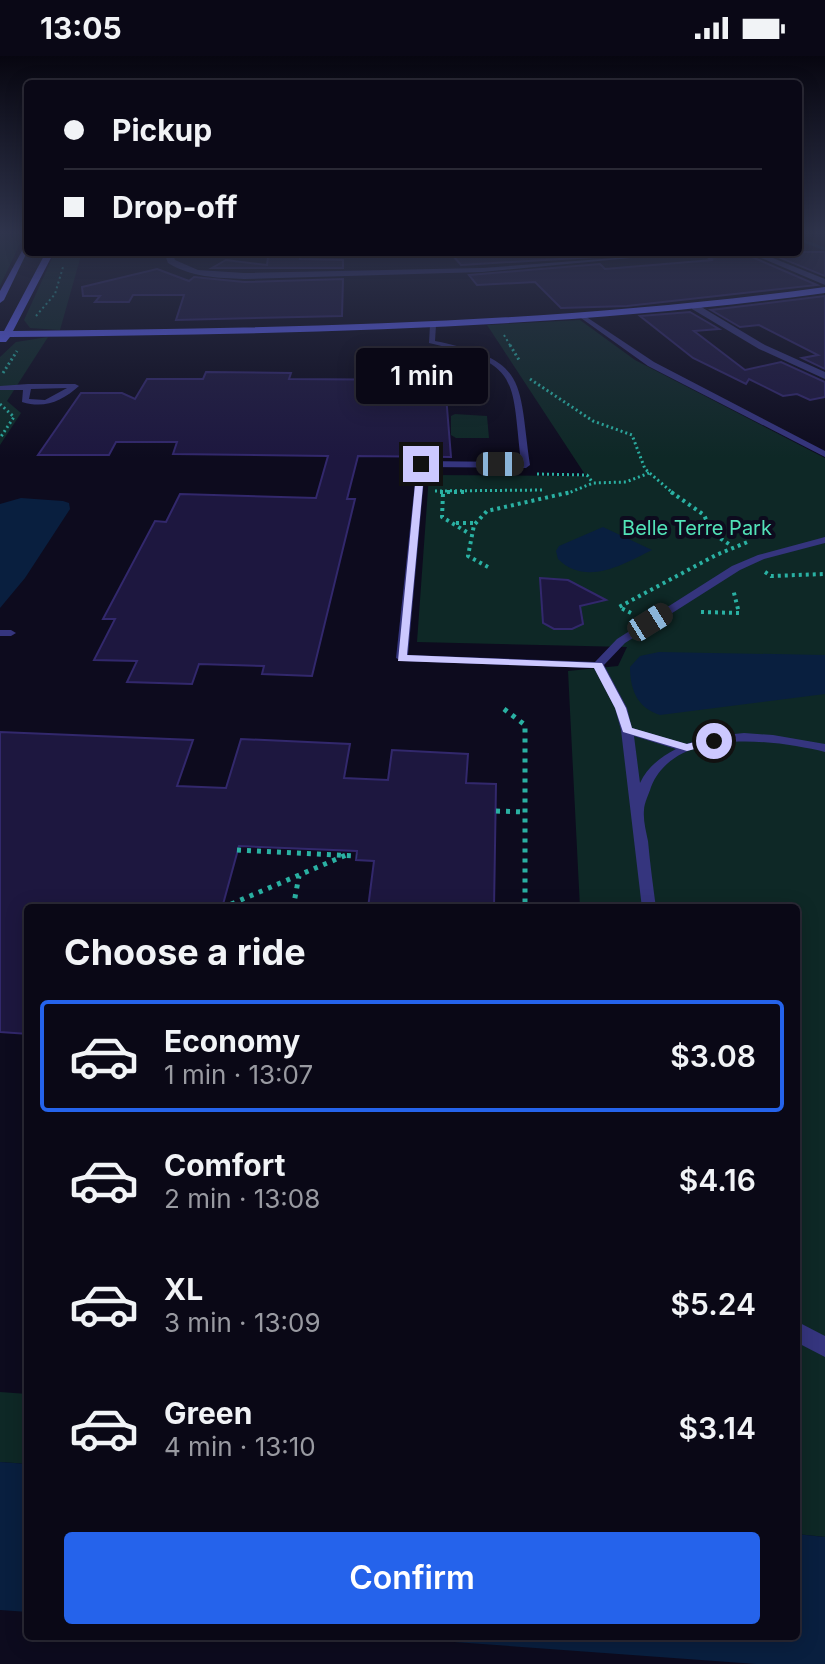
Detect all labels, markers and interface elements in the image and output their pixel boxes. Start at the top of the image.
text: 13:05 [40,10,122,46]
text: Pickup [112,112,212,148]
text: Drop-off [112,189,238,225]
callout: 1 min [355,348,487,404]
text: 1 min [390,360,454,391]
route end [403,446,439,482]
car [476,452,524,476]
park label: Belle Terre Park [622,516,772,540]
car [623,599,677,645]
route start [696,723,732,759]
text: Choose a ride [64,930,306,974]
icon: car [68,1020,140,1092]
text: Economy [164,1023,300,1059]
text: $3.08 [670,1038,756,1074]
text: 1 min · 13:07 [164,1059,313,1090]
icon: car [68,1144,140,1216]
text: Comfort [164,1147,285,1183]
text: $4.16 [679,1162,756,1198]
text: 2 min · 13:08 [164,1183,320,1214]
icon: car [68,1268,140,1340]
text: XL [164,1271,203,1307]
text: $5.24 [671,1286,756,1322]
text: 3 min · 13:09 [164,1307,321,1338]
icon: car [68,1392,140,1464]
text: Green [164,1395,252,1431]
text: $3.14 [678,1410,756,1446]
text: 4 min · 13:10 [164,1431,316,1462]
button: Confirm [64,1532,760,1624]

